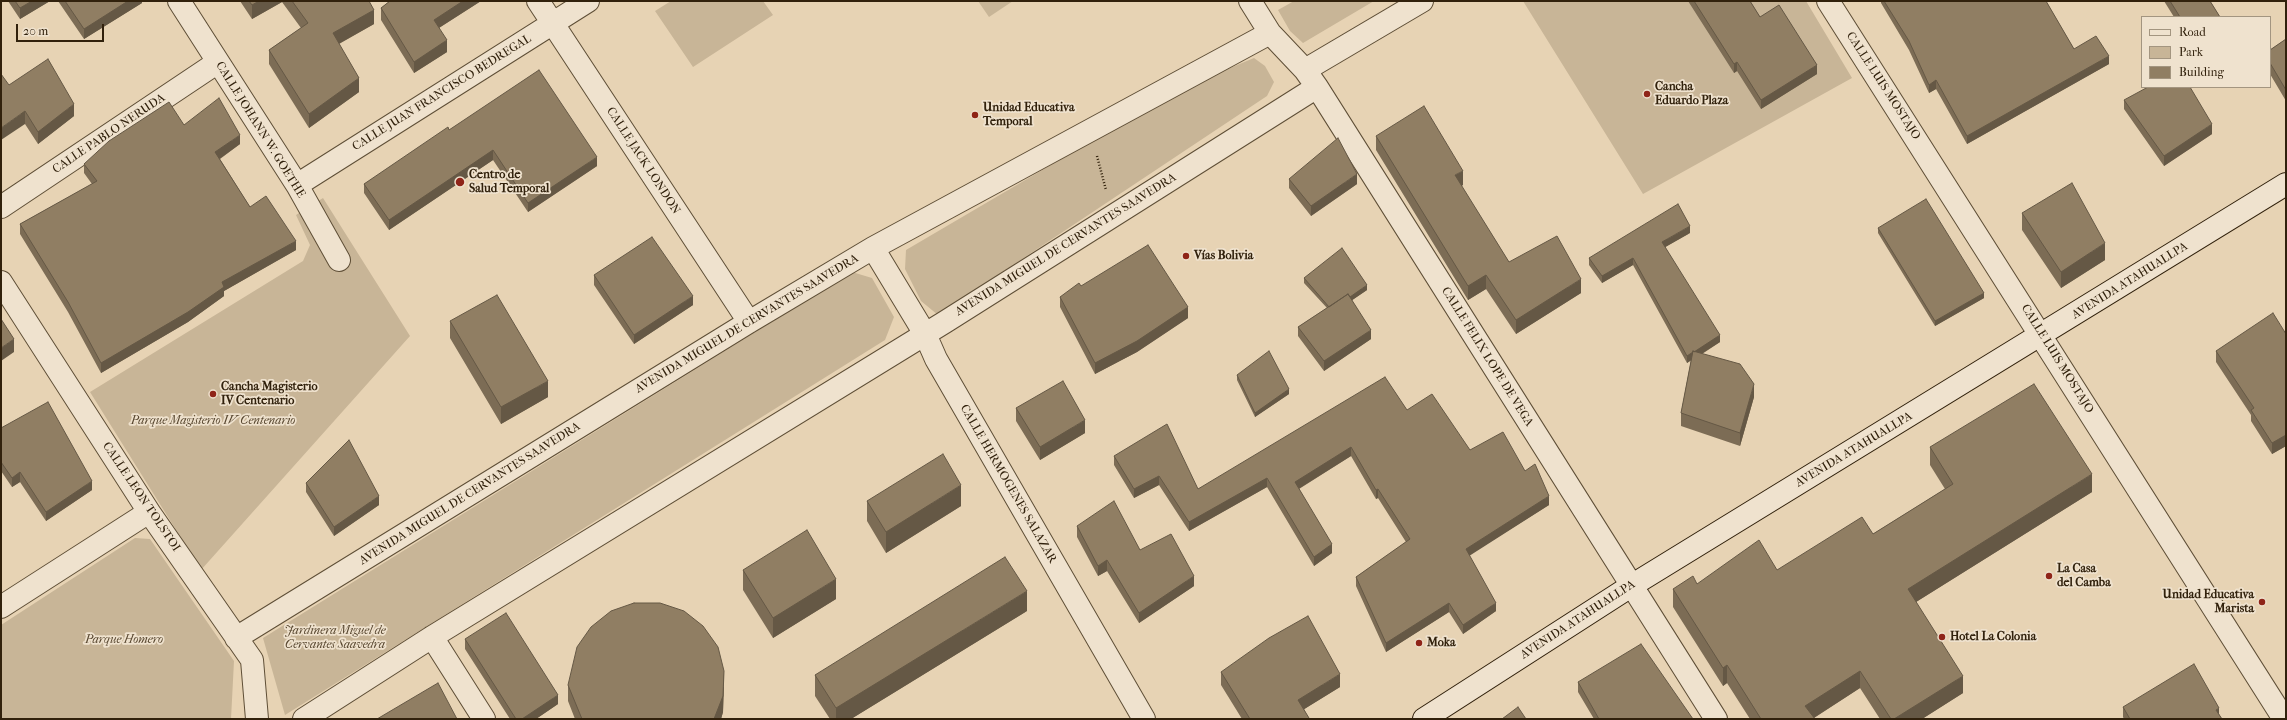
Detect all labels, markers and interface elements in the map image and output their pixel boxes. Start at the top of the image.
scale bar [18,16,106,42]
legend [2141,16,2271,88]
text: 20 m [23,24,48,38]
text: Road [2179,25,2206,39]
street label: CALLE LUIS MOSTAJO [1843,29,1923,143]
street label: CALLE JUAN FRANCISCO BEDREGAL [350,32,534,154]
text: Park [2179,45,2203,59]
street label: CALLE JOHANN W. GOETHE [212,59,308,201]
text: Building [2179,65,2224,79]
place label: Cancha Eduardo Plaza [1655,80,1728,108]
marker: Cancha Eduardo Plaza [1642,89,1652,99]
street label: CALLE PABLO NERUDA [50,91,168,177]
place label: Unidad Educativa Temporal [983,101,1074,129]
street label: CALLE JACK LONDON [603,105,683,217]
marker: Unidad Educativa Temporal [970,110,980,120]
place label: Centro de Salud Temporal [469,168,549,196]
street label: AVENIDA MIGUEL DE CERVANTES SAAVEDRA [953,171,1179,319]
marker: Centro de Salud Temporal [454,176,466,188]
street label: AVENIDA ATAHUALLPA [2069,239,2191,323]
place label: Vías Bolivia [1194,249,1253,263]
street label: AVENIDA MIGUEL DE CERVANTES SAAVEDRA [633,251,861,397]
marker: Vías Bolivia [1181,251,1191,261]
street label: CALLE FELIX LOPE DE VEGA [1438,285,1536,429]
street label: CALLE LUIS MOSTAJO [2018,302,2096,416]
place label: Cancha Magisterio IV Centenario [221,380,317,408]
marker: Cancha Magisterio IV Centenario [208,389,218,399]
street label: CALLE HERMOGENES SALAZAR [957,402,1059,566]
street label: AVENIDA ATAHUALLPA [1793,409,1915,491]
park label: Parque Magisterio IV Centenario [131,414,295,428]
street label: AVENIDA MIGUEL DE CERVANTES SAAVEDRA [357,420,583,568]
street label: CALLE LEON TOLSTOI [99,440,183,554]
place label: La Casa del Camba [2057,562,2111,590]
marker: La Casa del Camba [2044,571,2054,581]
street label: AVENIDA ATAHUALLPA [1518,578,1638,662]
place label: Unidad Educativa Marista [2163,588,2254,616]
marker: Unidad Educativa Marista [2257,597,2267,607]
park label: Jardinera Miguel de Cervantes Saavedra [284,624,386,652]
place label: Hotel La Colonia [1950,630,2036,644]
marker: Hotel La Colonia [1937,632,1947,642]
park label: Parque Homero [85,633,163,647]
place label: Moka [1427,636,1456,650]
marker: Moka [1414,638,1424,648]

